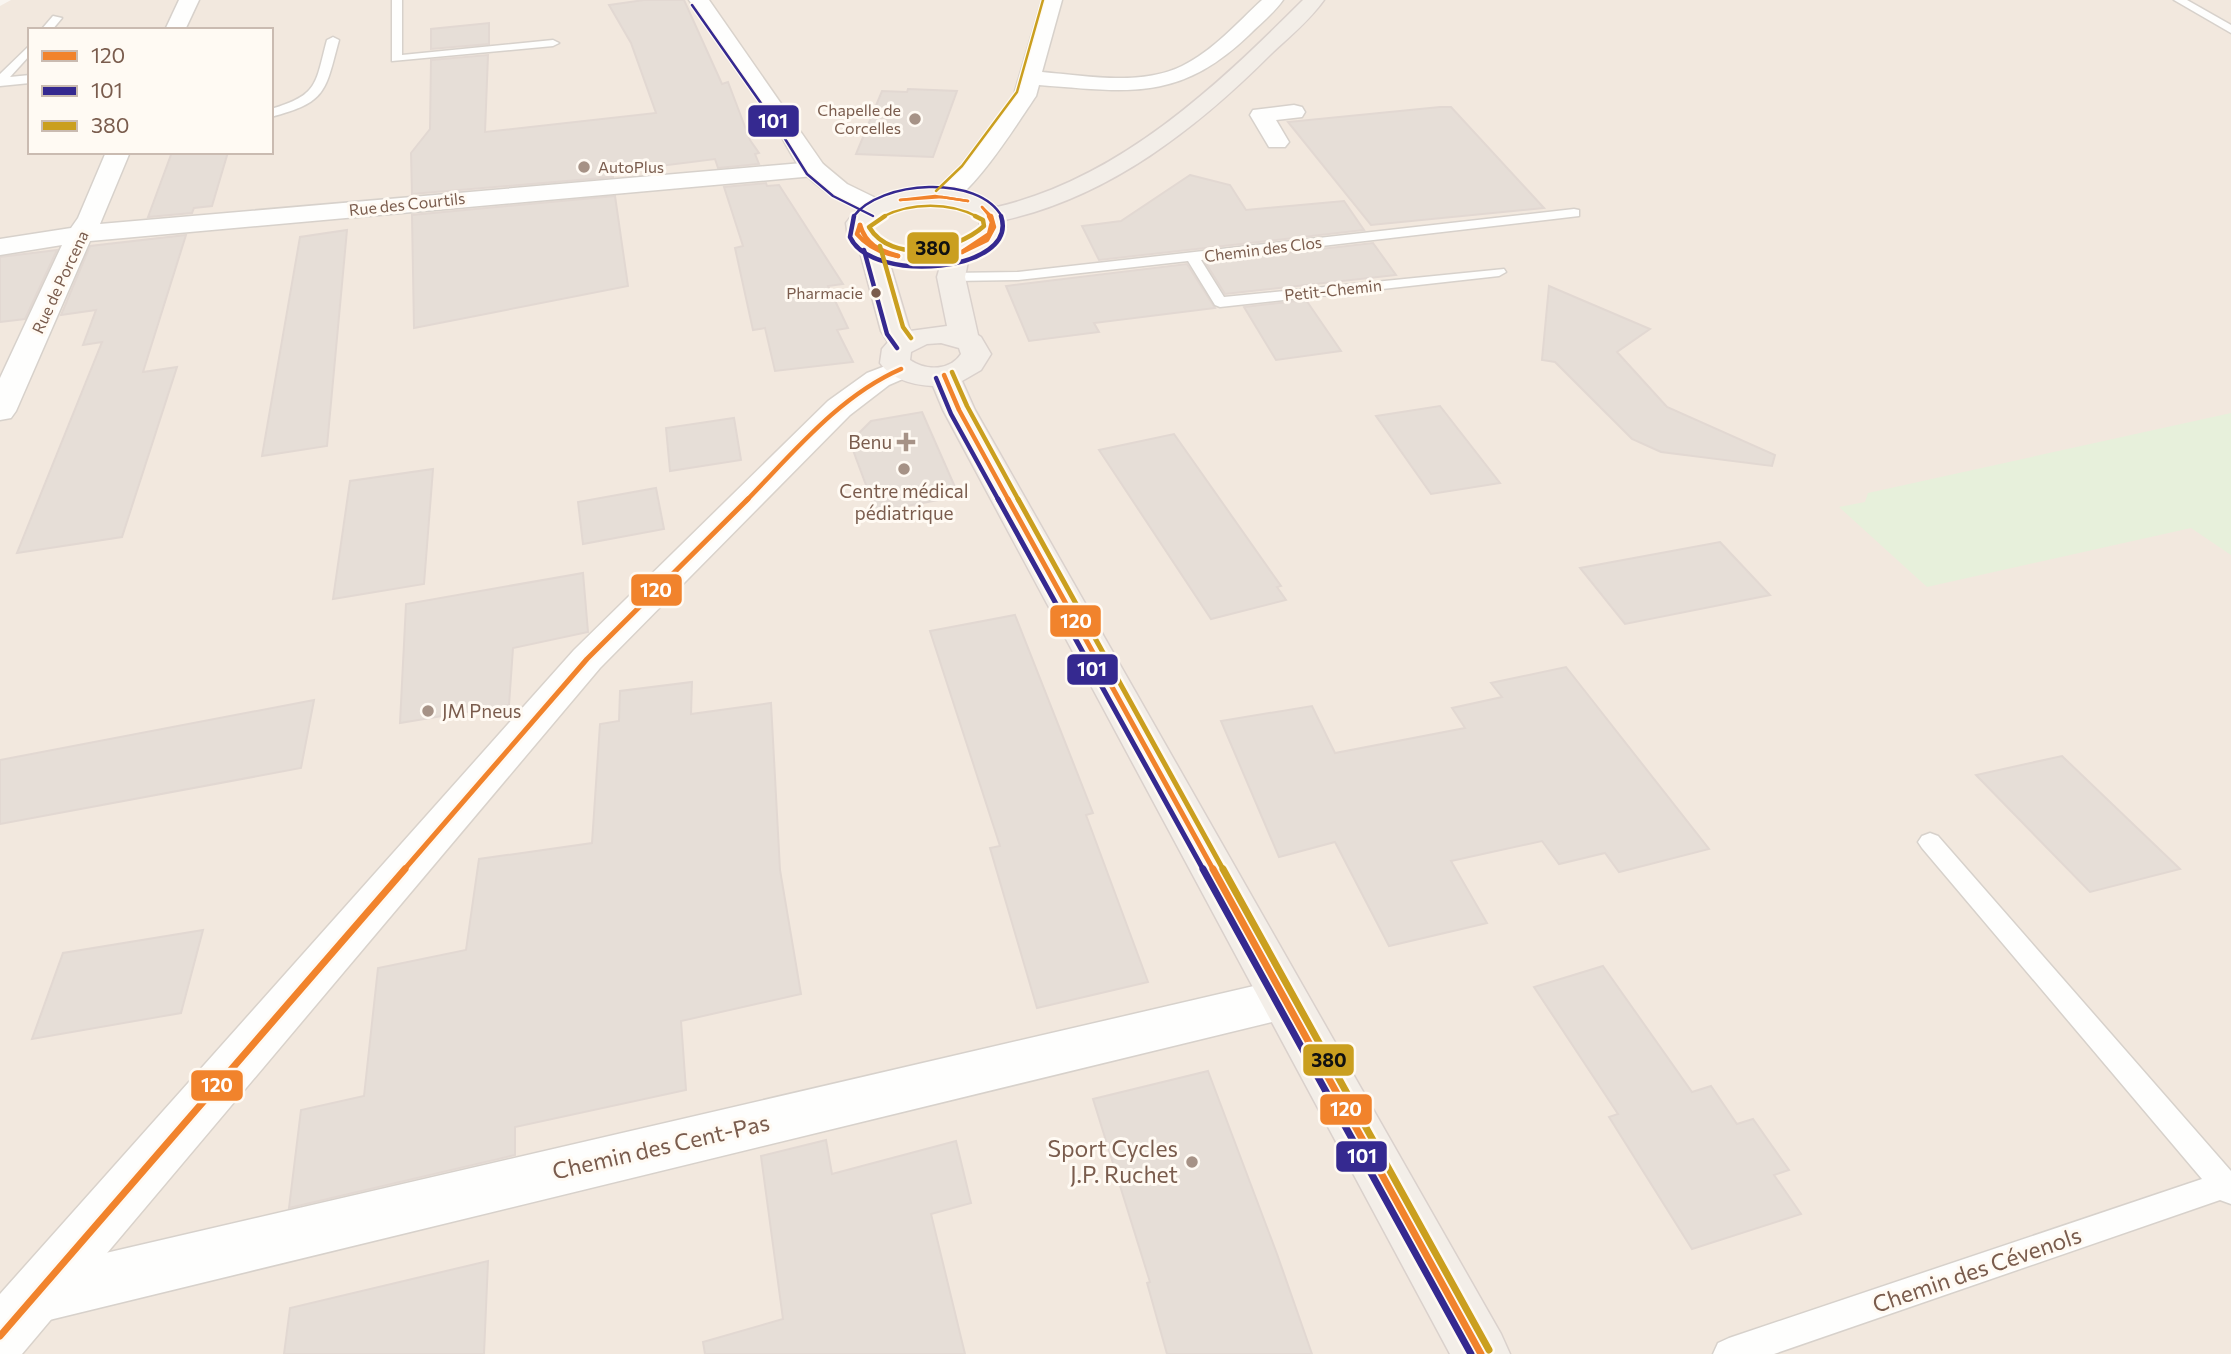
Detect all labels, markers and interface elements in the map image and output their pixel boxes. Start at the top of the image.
legend [28,28,273,154]
text: 120 [91,42,125,67]
text: 101 [91,77,123,102]
place label: Chapelle de Corcelles [817,100,901,137]
line badge: 101 [747,104,800,138]
text: 101 [758,109,788,132]
marker: Chapelle de Corcelles [907,111,923,127]
text: 380 [91,112,129,137]
place label: AutoPlus [598,157,664,176]
marker: AutoPlus [576,159,592,175]
street label: Rue des Courtils [348,188,466,219]
street label: Rue de Porcena [27,227,92,336]
line badge: 380 [906,231,960,265]
street label: Chemin des Clos [1203,232,1323,265]
text: 380 [915,236,951,259]
street label: Petit-Chemin [1283,275,1383,304]
place label: Pharmacie [786,283,863,302]
marker: Pharmacie [869,286,883,300]
place label: Benu [848,430,892,453]
marker: Benu [898,434,914,450]
marker: Centre médical pédiatrique [896,461,912,477]
place label: Centre médical pédiatrique [839,479,969,524]
line badge: 120 [630,573,683,607]
text: 120 [640,578,672,601]
line badge: 120 [1049,604,1102,638]
text: 120 [1060,609,1092,632]
line badge: 101 [1066,653,1119,686]
text: 101 [1077,657,1107,680]
place label: JM Pneus [442,699,521,722]
marker: JM Pneus [420,703,436,719]
line badge: 380 [1302,1043,1355,1077]
text: 380 [1311,1048,1347,1071]
line badge: 120 [190,1069,244,1102]
text: 120 [201,1073,233,1096]
line badge: 120 [1319,1093,1373,1126]
text: 120 [1330,1097,1362,1120]
street label: Chemin des Cent-Pas [549,1107,772,1185]
place label: Sport Cycles J.P. Ruchet [1048,1134,1178,1188]
line badge: 101 [1335,1140,1388,1173]
text: 101 [1347,1144,1377,1167]
marker: Sport Cycles J.P. Ruchet [1184,1154,1200,1170]
street label: Chemin des Cévenols [1868,1220,2085,1318]

